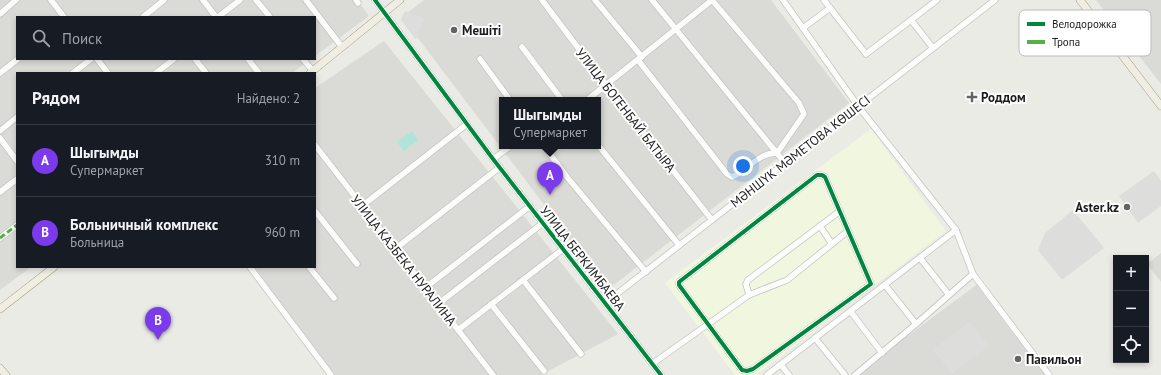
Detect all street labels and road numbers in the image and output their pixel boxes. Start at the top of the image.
street label: УЛИЦА БОГЕНБАЙ БАТЫРА [572,45,680,176]
street label: МӘНШҮК МӘМЕТОВА КӨШЕСІ [727,91,874,211]
street label: УЛИЦА КАЗБЕКА НУРАЛИНА [347,191,460,330]
street label: УЛИЦА БЕРКИМБАЕВА [536,202,629,315]

